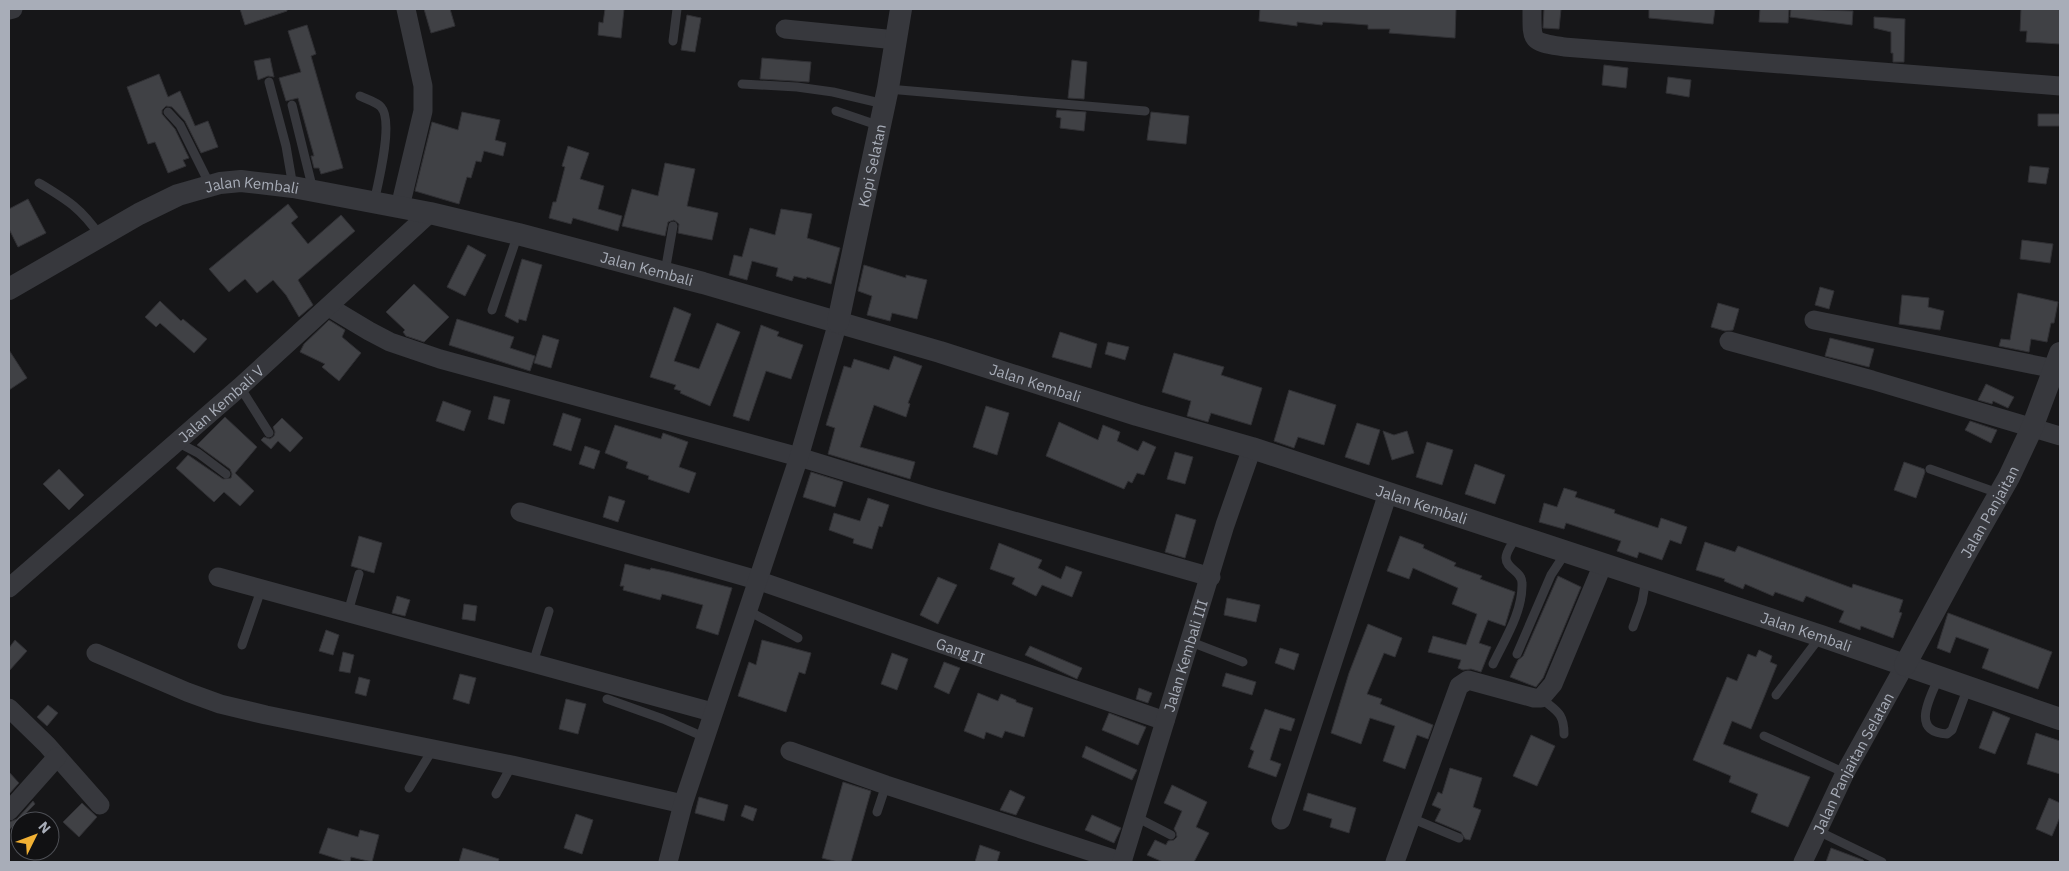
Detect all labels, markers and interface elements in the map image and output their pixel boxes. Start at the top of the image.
street label: Kopi Selatan [853,122,890,209]
street label: Jalan Kembali [202,172,301,197]
street label: Jalan Kembali [599,247,695,290]
street label: Jalan Kembali [987,359,1084,406]
street label: Jalan Kembali V [174,361,268,446]
street label: Jalan Panjaitan [1956,463,2022,561]
street label: Jalan Kembali [1374,480,1470,528]
street label: Jalan Kembali III [1159,597,1211,714]
street label: Jalan Kembali [1758,607,1854,655]
street label: Gang II [934,633,988,668]
street label: Jalan Panjaitan Selatan [1808,689,1898,837]
north arrow [10,811,60,861]
text: N [35,818,55,837]

